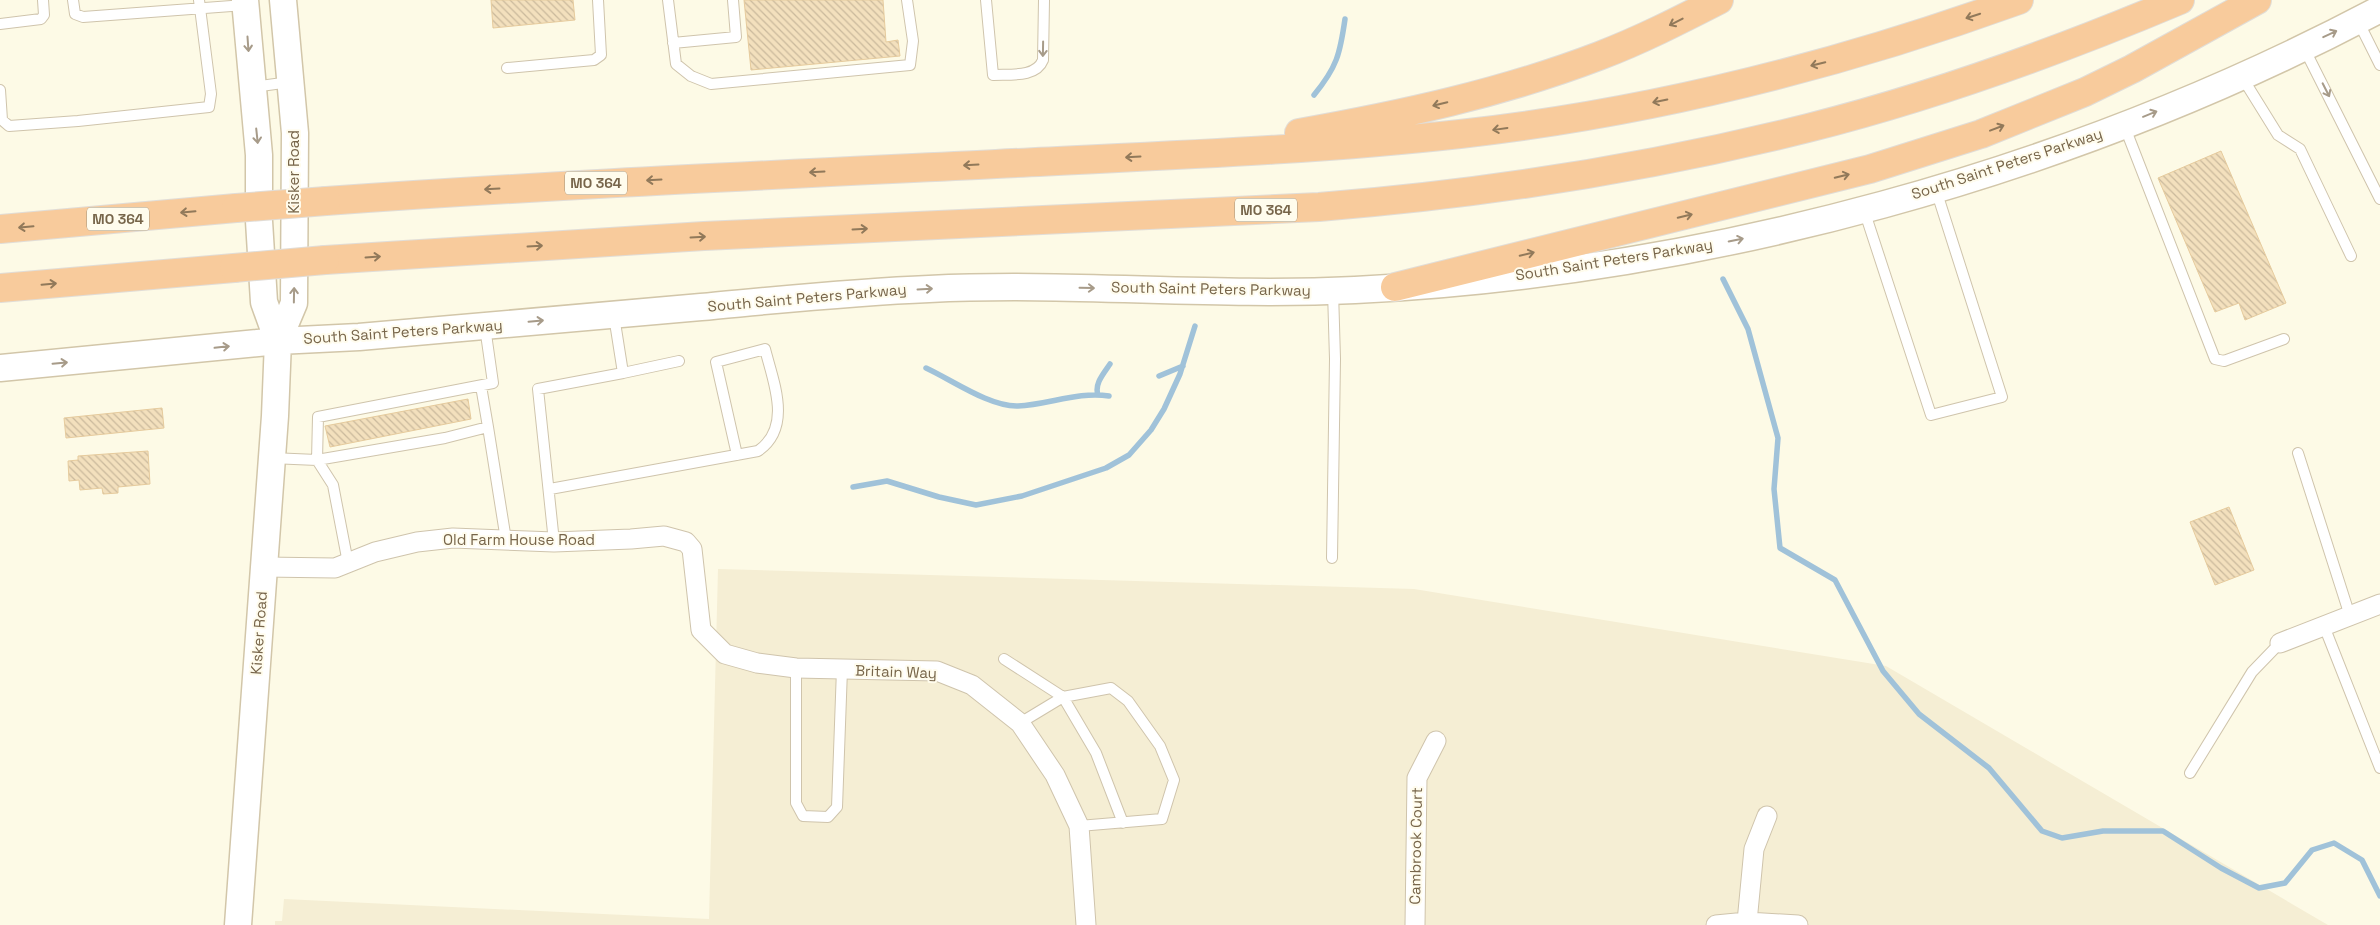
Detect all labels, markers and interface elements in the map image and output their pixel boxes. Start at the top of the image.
one-way arrow [1966,12,1982,22]
one-way arrow [1669,18,1684,27]
one-way arrow [2322,29,2337,38]
one-way arrow [243,36,252,52]
one-way arrow [1038,40,1048,56]
one-way arrow [1810,60,1826,69]
one-way arrow [2322,82,2331,97]
one-way arrow [1652,96,1668,106]
one-way arrow [1433,100,1449,109]
one-way arrow [2142,109,2157,118]
one-way arrow [1989,123,2004,132]
one-way arrow [1492,124,1508,134]
street label: South Saint Peters Parkway [1909,124,2105,203]
one-way arrow [252,128,262,144]
street label: Kisker Road [284,130,303,214]
one-way arrow [1126,152,1142,162]
one-way arrow [963,160,979,169]
one-way arrow [809,168,825,177]
one-way arrow [1834,171,1850,180]
road number: MO 364 [565,172,627,194]
one-way arrow [647,176,663,185]
one-way arrow [484,185,500,194]
road number: MO 364 [1235,198,1297,222]
road number: MO 364 [87,208,149,230]
one-way arrow [180,208,196,217]
one-way arrow [1676,210,1692,220]
one-way arrow [18,222,34,231]
one-way arrow [852,225,868,234]
one-way arrow [689,232,705,241]
one-way arrow [1728,234,1744,244]
street label: South Saint Peters Parkway [1514,235,1714,285]
one-way arrow [527,241,543,250]
one-way arrow [1518,249,1534,258]
one-way arrow [365,252,381,261]
street label: South Saint Peters Parkway [1111,277,1311,300]
one-way arrow [40,279,56,289]
street label: South Saint Peters Parkway [707,279,907,316]
one-way arrow [1079,283,1095,293]
one-way arrow [917,285,933,294]
one-way arrow [289,288,298,304]
street label: South Saint Peters Parkway [303,315,503,348]
one-way arrow [528,317,544,326]
one-way arrow [213,342,229,352]
one-way arrow [52,358,68,368]
street label: Old Farm House Road [443,530,595,549]
street label: Kisker Road [246,591,271,675]
street label: Britain Way [855,661,937,682]
street label: Cambrook Court [1405,787,1426,905]

